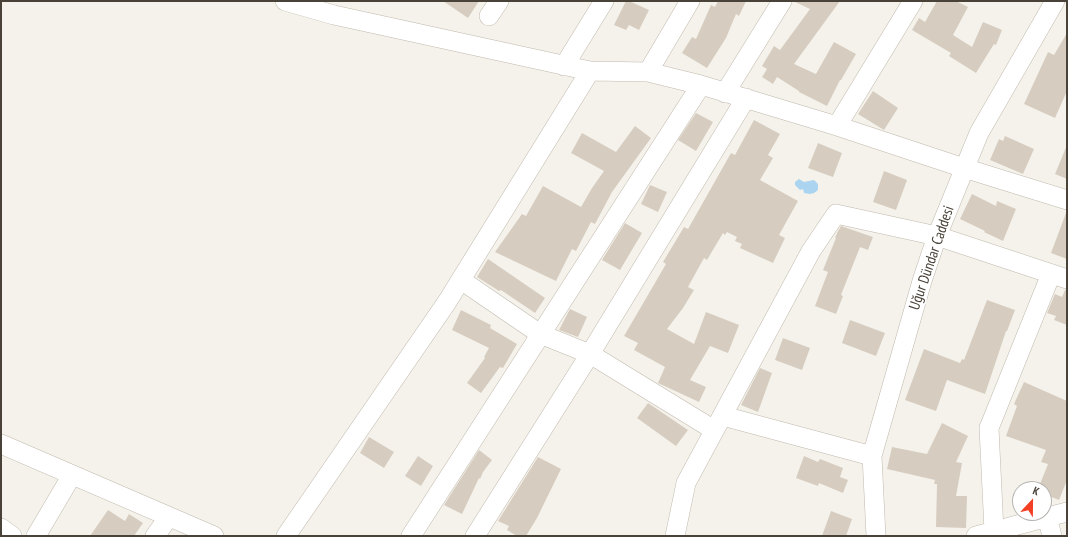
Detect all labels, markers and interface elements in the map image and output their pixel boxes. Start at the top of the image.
street label: Uğur Dündar Caddesi [906,204,958,312]
north arrow [1012,481,1052,521]
text: K [1031,483,1041,498]

